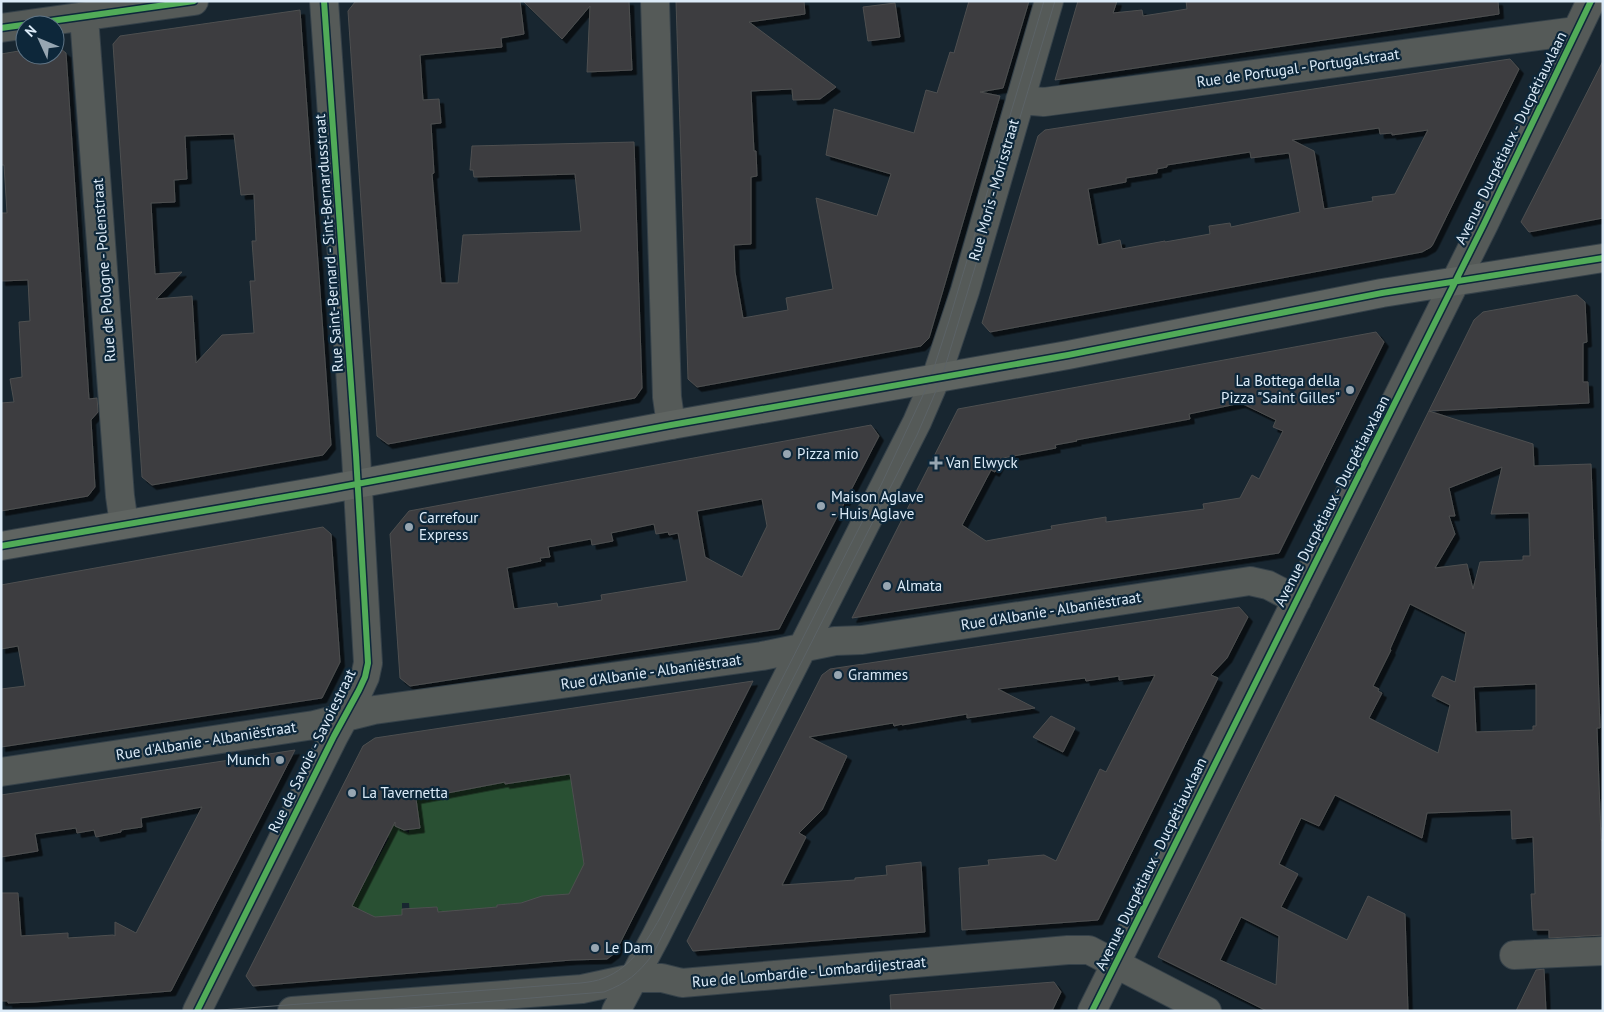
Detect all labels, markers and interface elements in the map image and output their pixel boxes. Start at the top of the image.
north arrow [15,15,65,65]
text: N [21,21,40,41]
street label: Avenue Ducpétiaux - Ducpétiauxlaan [1451,28,1570,247]
street label: Rue de Portugal - Portugalstraat [1195,44,1401,91]
street label: Rue Saint-Bernard - Sint-Bernardusstraat [310,113,347,373]
street label: Rue Moris - Morisstraat [964,117,1023,263]
street label: Rue de Pologne - Polenstraat [88,178,119,362]
place label: La Bottega della Pizza "Saint Gilles" [1221,371,1340,407]
marker: La Bottega della Pizza "Saint Gilles" [1344,384,1356,396]
street label: Avenue Ducpétiaux - Ducpétiauxlaan [1270,392,1393,610]
place label: Pizza mio [797,444,859,463]
marker: Pizza mio [781,448,793,460]
place label: Van Elwyck [945,453,1019,472]
marker: Van Elwyck [930,457,942,469]
place label: Maison Aglave - Huis Aglave [831,487,924,523]
marker: Maison Aglave - Huis Aglave [815,500,827,512]
place label: Carrefour Express [419,508,478,544]
marker: Carrefour Express [403,521,415,533]
place label: Almata [897,576,942,595]
marker: Almata [881,580,893,592]
street label: Rue d'Albanie - Albaniëstraat [960,587,1142,634]
street label: Rue d'Albanie - Albaniëstraat [559,649,742,694]
place label: Grammes [848,665,908,684]
street label: Rue de Savoie - Savoiestraat [264,666,360,836]
marker: Grammes [832,669,844,681]
street label: Rue d'Albanie - Albaniëstraat [115,717,297,764]
place label: Munch [227,750,270,769]
marker: Munch [274,754,286,766]
street label: Avenue Ducpétiaux - Ducpétiauxlaan [1091,754,1210,973]
place label: La Tavernetta [362,783,448,802]
marker: La Tavernetta [346,787,358,799]
place label: Le Dam [605,938,653,957]
marker: Le Dam [589,942,601,954]
street label: Rue de Lombardie - Lombardijestraat [691,952,927,991]

